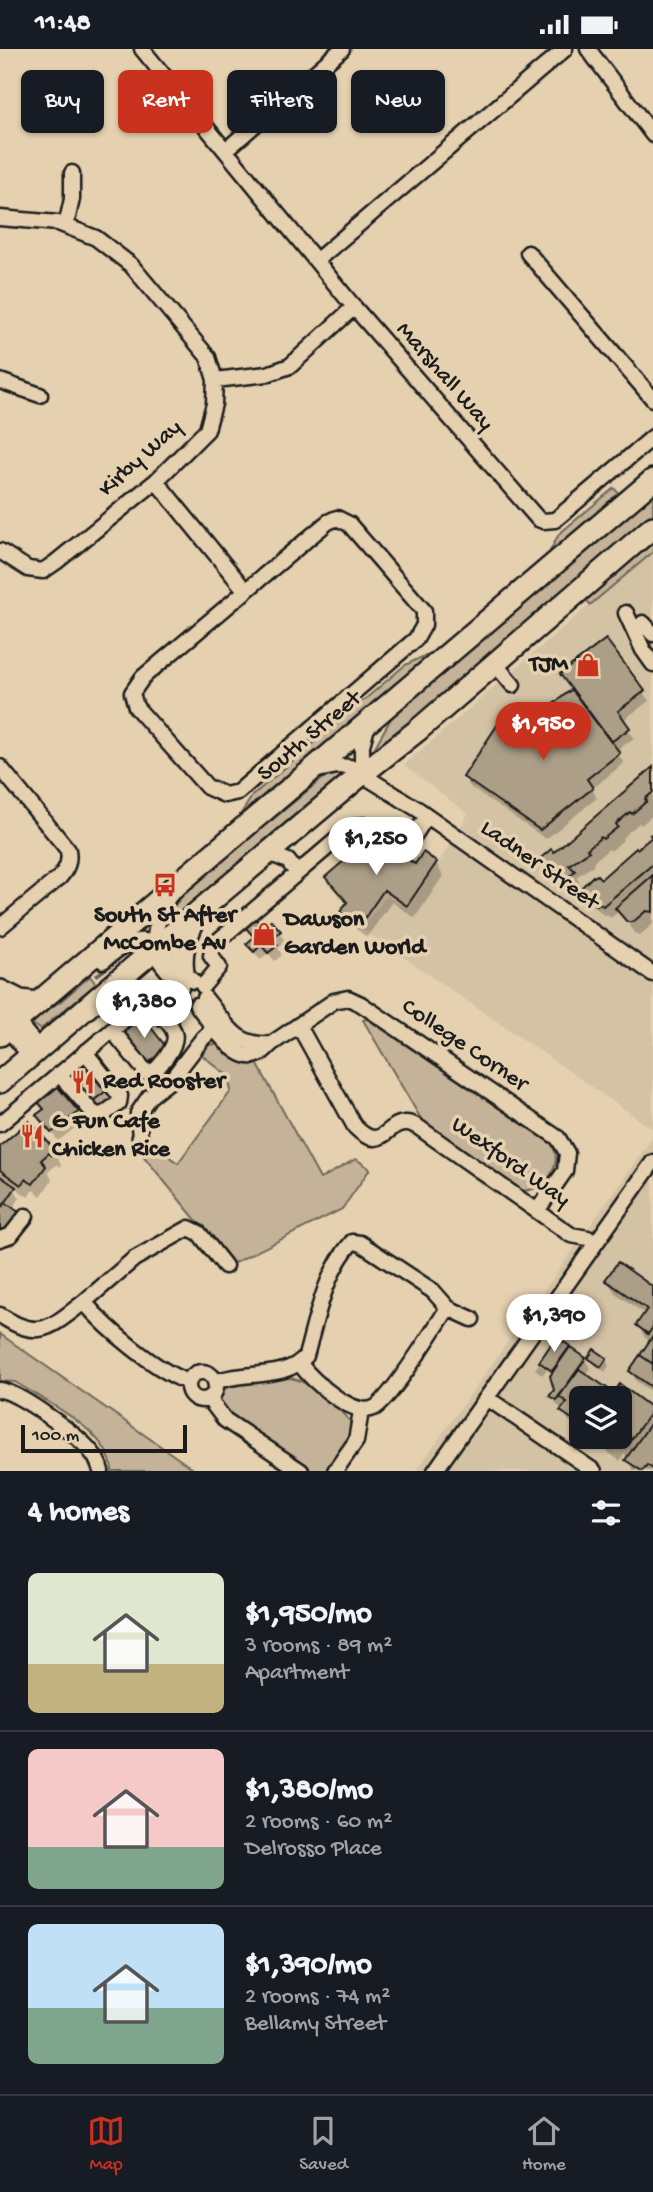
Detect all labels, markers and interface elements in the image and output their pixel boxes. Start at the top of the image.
text: 11:48 [35,9,91,40]
chip: Buy [21,70,104,133]
chip: Rent [118,70,213,133]
chip: Filters [227,70,337,133]
chip: New [351,70,445,133]
street label: Marshall Way [389,316,499,438]
street label: Kirby Way [93,414,189,504]
place label: TJM [527,651,569,680]
shop icon: TJM [574,651,602,679]
street label: South Street [252,684,370,789]
pin: $1,950 [486,703,600,762]
text: $1,950 [511,711,575,738]
street label: Ladner Street [474,815,606,919]
pin: $1,250 [319,817,433,877]
text: $1,250 [344,826,408,853]
bus stop icon: South St After McCombe Av [151,871,179,899]
place label: South St After McCombe Av [94,902,239,959]
place label: Dawson Garden World [282,906,428,963]
shop icon: Dawson Garden World [250,920,278,948]
pin: $1,380 [87,981,201,1040]
text: $1,380 [112,989,176,1016]
street label: College Corner [395,993,535,1100]
restaurant icon: Red Rooster [69,1068,97,1096]
place label: Red Rooster [102,1068,227,1097]
place label: G Fun Cafe Chicken Rice [52,1108,171,1165]
street label: Wexford Way [445,1111,575,1215]
restaurant icon: G Fun Cafe Chicken Rice [18,1122,46,1150]
pin: $1,390 [497,1295,611,1354]
text: $1,390 [522,1303,586,1330]
map controls [569,1386,632,1449]
button: layers [569,1386,632,1449]
scale bar [21,1422,187,1454]
text: 100 m [32,1425,79,1448]
icon: filters [587,1494,625,1532]
text: 4 homes [28,1496,129,1531]
text: $1,950/mo [245,1598,372,1633]
icon: home [84,1601,168,1685]
text: 3 rooms · 89 m² [245,1633,392,1660]
text: Apartment [245,1660,349,1687]
text: $1,380/mo [245,1774,373,1809]
icon: home [84,1777,168,1861]
text: 2 rooms · 60 m² [245,1809,392,1836]
text: Delrosso Place [245,1836,382,1863]
text: $1,390/mo [245,1949,372,1984]
icon: home [84,1952,168,2036]
text: 2 rooms · 74 m² [245,1984,390,2011]
text: Bellamy Street [245,2011,386,2038]
tab: Map [87,2112,125,2177]
tab: Saved [299,2112,348,2177]
tab: Home [522,2112,566,2177]

